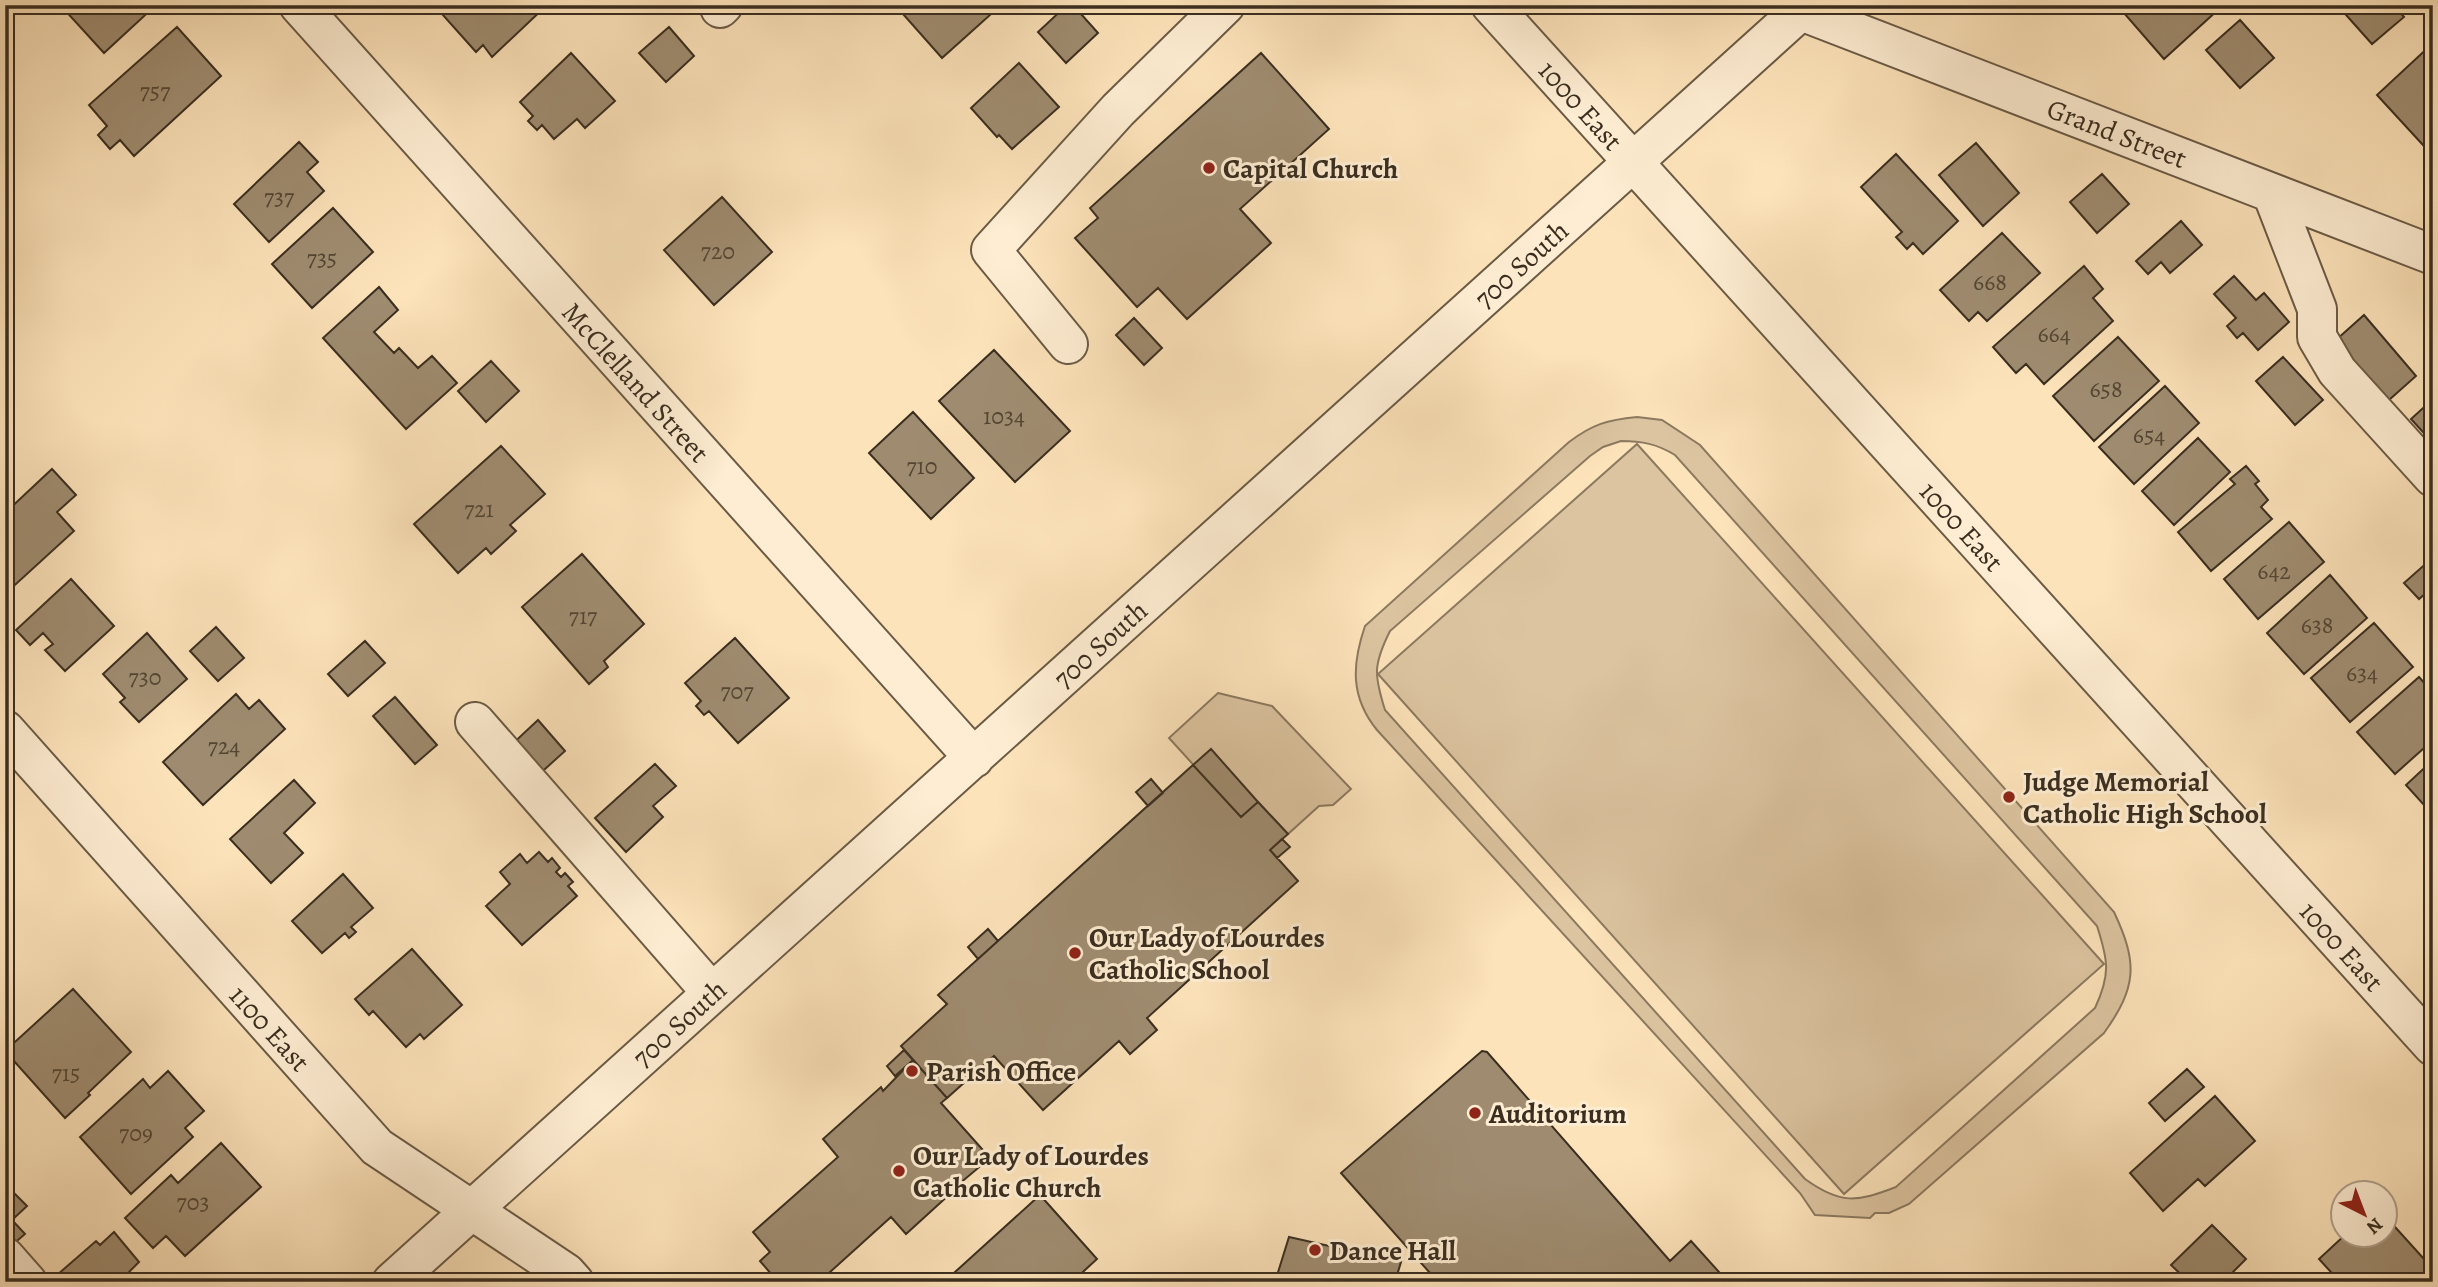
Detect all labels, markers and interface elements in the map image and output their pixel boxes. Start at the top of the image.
street label: 1000 East [1530,52,1631,159]
house number: 757 [140,75,171,107]
street label: Grand Street [2041,90,2192,178]
place label: Capital Church [1223,150,1398,188]
marker: Capital Church [1201,160,1217,176]
house number: 737 [264,181,295,213]
street label: 700 South [1466,212,1577,317]
house number: 720 [701,235,735,267]
house number: 735 [307,242,337,274]
house number: 668 [1973,266,2007,298]
street label: McClelland Street [553,294,717,471]
house number: 664 [2037,318,2071,350]
house number: 658 [2089,373,2123,405]
house number: 1034 [983,400,1025,432]
house number: 654 [2133,419,2165,451]
house number: 710 [906,450,938,482]
street label: 1000 East [1911,473,2012,580]
house number: 721 [464,493,494,525]
house number: 642 [2257,555,2291,587]
street label: 700 South [1045,592,1156,697]
house number: 717 [569,600,598,632]
house number: 638 [2301,609,2333,641]
house number: 634 [2346,657,2378,689]
house number: 730 [129,661,161,693]
house number: 707 [721,675,754,707]
house number: 724 [208,730,240,762]
place label: Judge Memorial Catholic High School [2023,763,2267,833]
marker: Judge Memorial Catholic High School [2001,789,2017,805]
street label: 1000 East [2291,893,2392,1000]
place label: Our Lady of Lourdes Catholic School [1089,919,1325,989]
marker: Our Lady of Lourdes Catholic School [1067,945,1083,961]
street label: 700 South [624,971,735,1076]
street label: 1100 East [220,977,318,1080]
place label: Parish Office [926,1053,1076,1091]
house number: 715 [52,1057,80,1089]
marker: Parish Office [904,1063,920,1079]
place label: Auditorium [1488,1095,1627,1133]
marker: Auditorium [1467,1105,1483,1121]
house number: 709 [119,1117,153,1149]
place label: Our Lady of Lourdes Catholic Church [913,1137,1149,1207]
marker: Our Lady of Lourdes Catholic Church [891,1163,907,1179]
north arrow [2330,1178,2400,1248]
house number: 703 [177,1186,209,1218]
text: N [2361,1212,2389,1240]
place label: Dance Hall [1329,1232,1456,1270]
marker: Dance Hall [1307,1242,1323,1258]

